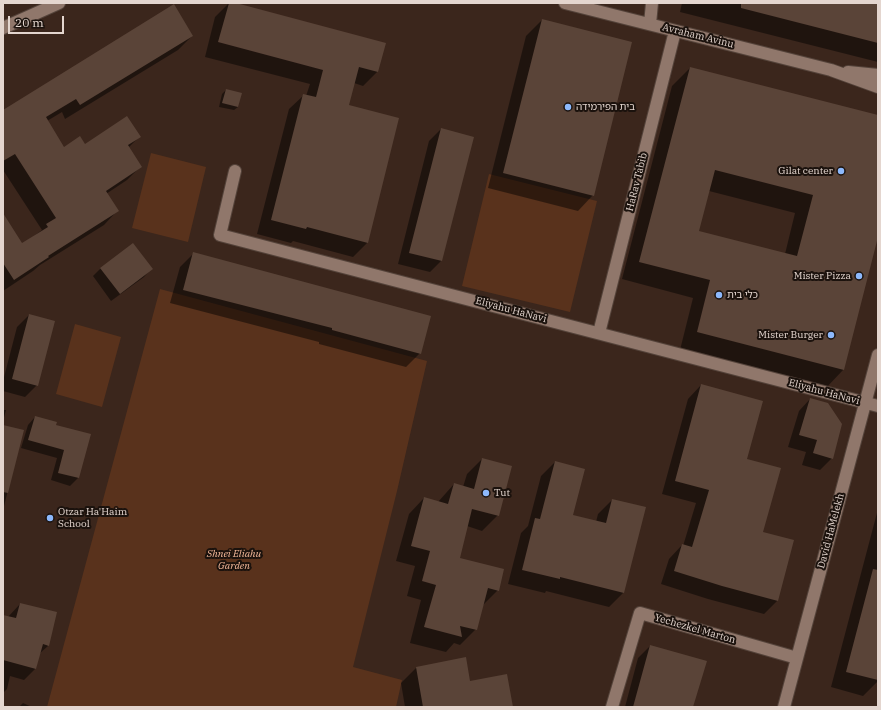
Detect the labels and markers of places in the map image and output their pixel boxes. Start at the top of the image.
place label: בית הפירמידה [576,101,635,113]
marker: בית הפירמידה [563,102,573,112]
place label: Gilat center [778,165,833,177]
marker: Gilat center [836,166,846,176]
place label: Mister Pizza [794,270,851,282]
marker: Mister Pizza [854,271,864,281]
place label: כלי בית [727,289,758,301]
marker: כלי בית [714,290,724,300]
place label: Mister Burger [758,329,823,341]
marker: Mister Burger [826,330,836,340]
place label: Tut [494,487,510,499]
marker: Tut [481,488,491,498]
place label: Otzar Ha'Haim School [58,506,127,530]
marker: Otzar Ha'Haim School [45,513,55,523]

